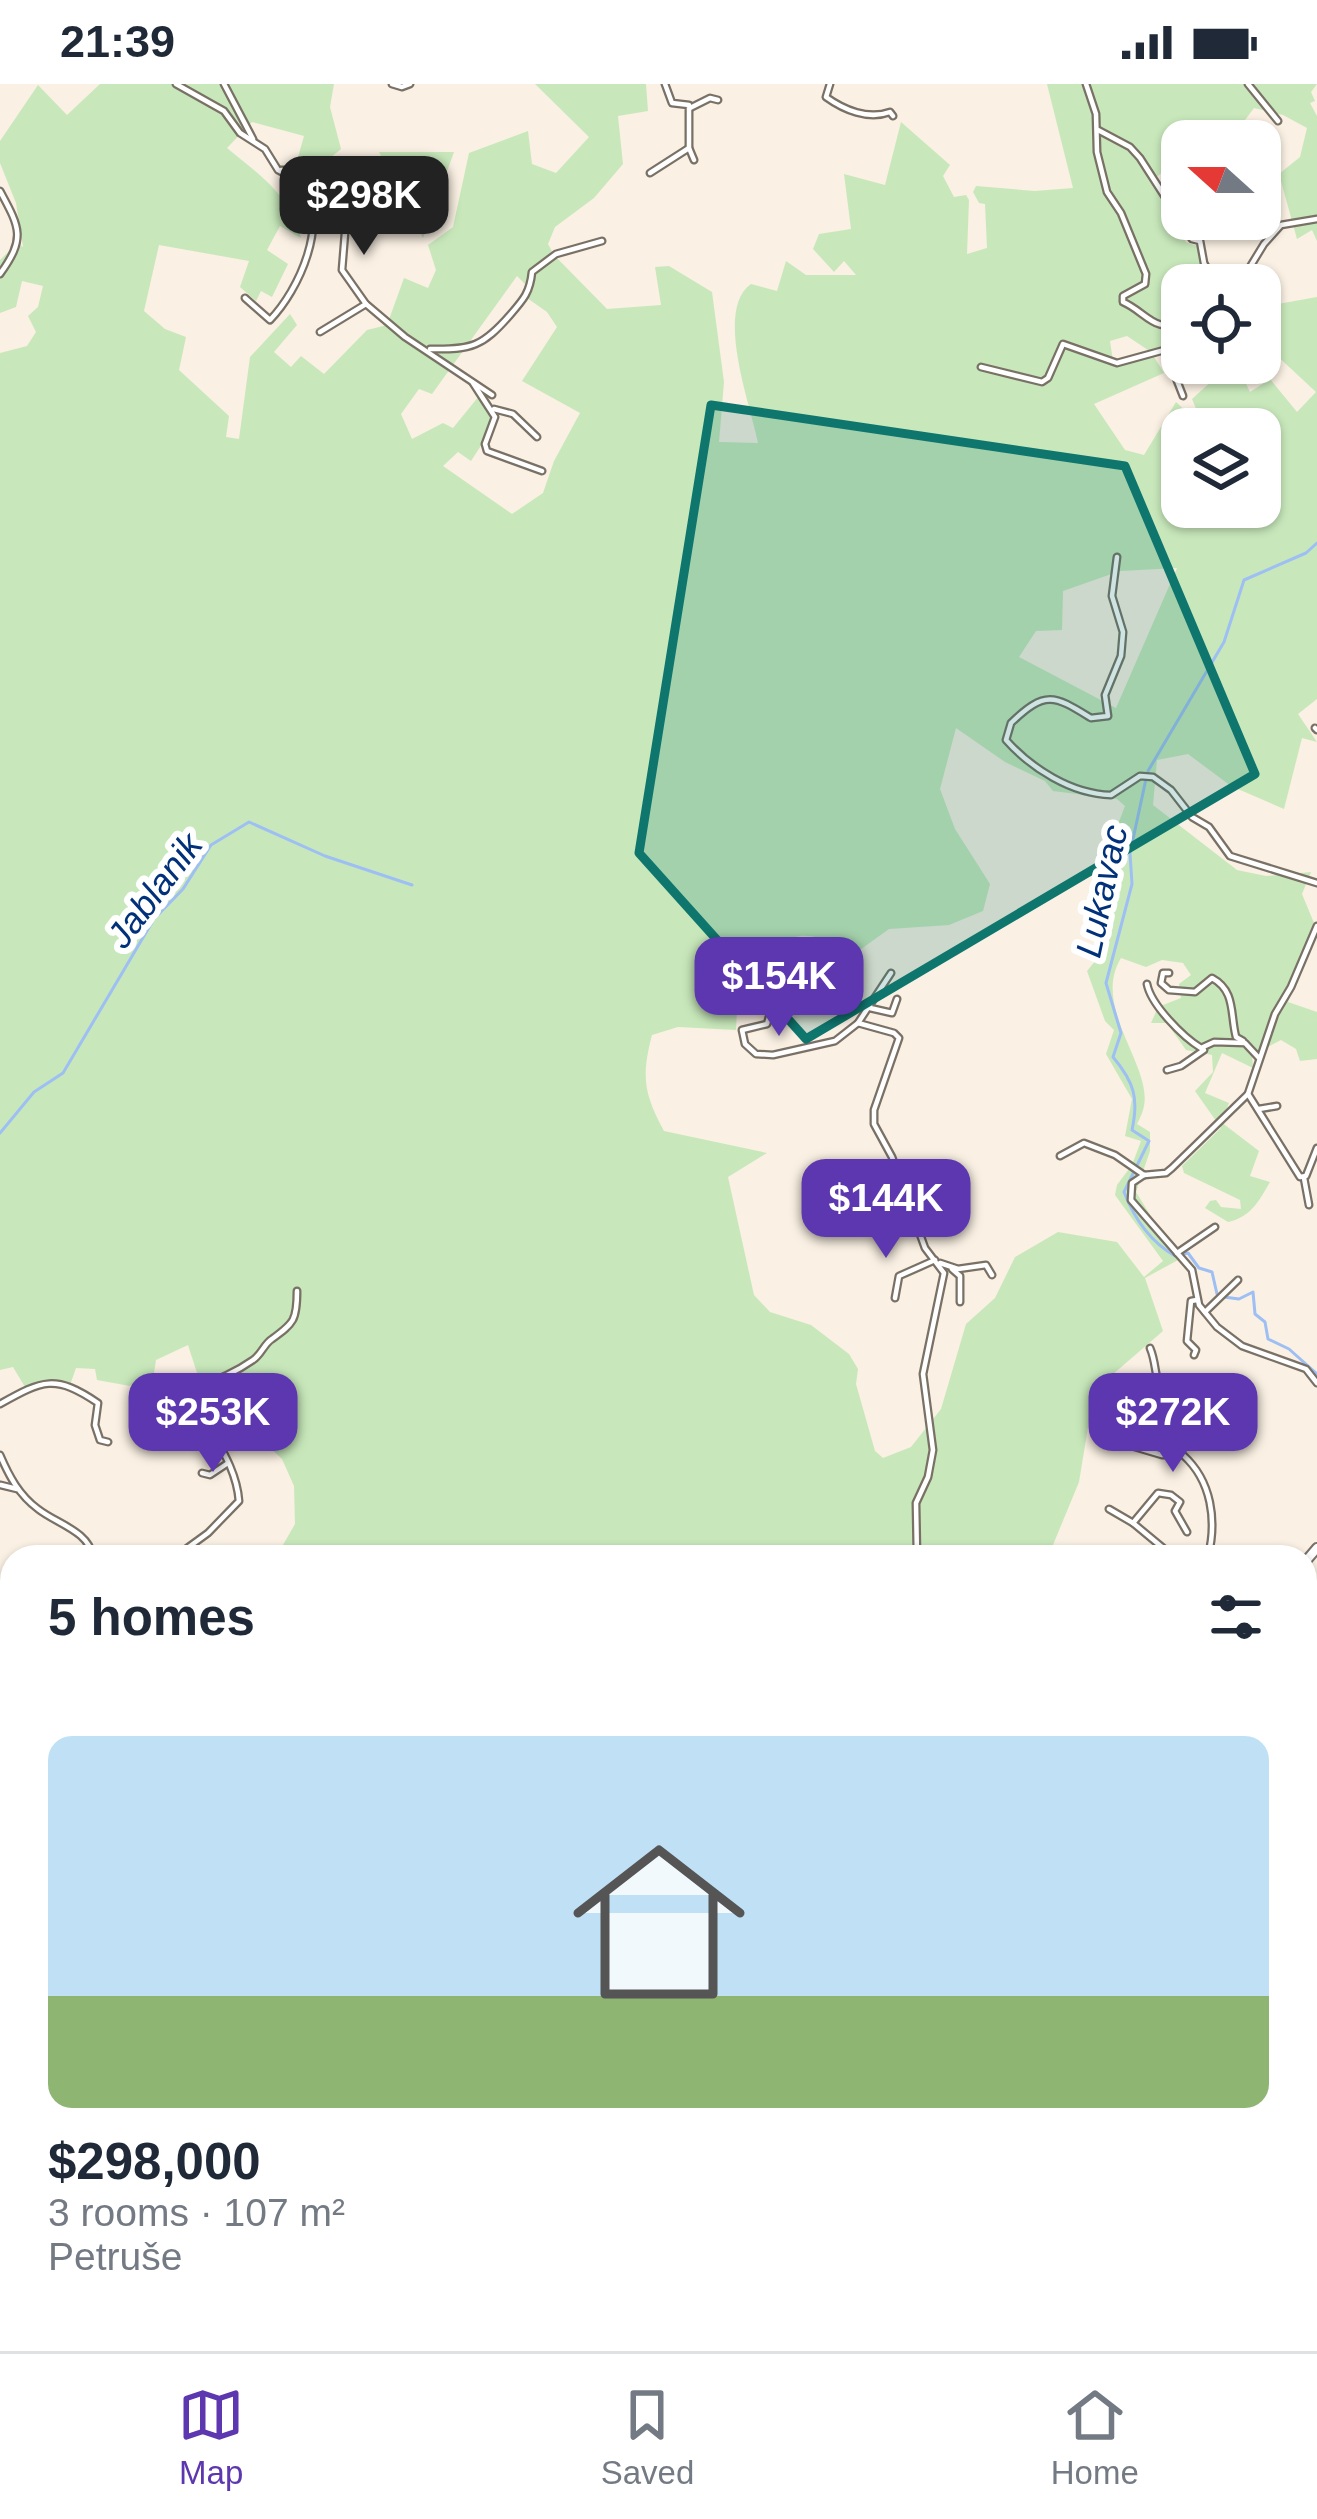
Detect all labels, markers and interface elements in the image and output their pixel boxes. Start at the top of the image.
text: 21:39 [60,16,175,67]
north arrow [1161,120,1281,240]
map controls [1161,120,1281,528]
pin: $298K [280,156,448,258]
text: $298K [307,173,421,216]
button: locate [1161,264,1281,384]
button: layers [1161,408,1281,528]
water label: Lukavac [1067,821,1135,961]
water label: Jablanik [98,824,212,956]
pin: $154K [695,937,863,1039]
text: $154K [722,954,836,997]
pin: $144K [802,1159,970,1261]
text: $144K [829,1176,943,1219]
pin: $253K [129,1373,297,1475]
pin: $272K [1089,1373,1257,1475]
text: $253K [156,1390,270,1433]
text: $272K [1116,1390,1230,1433]
icon: filters [1203,1584,1269,1650]
text: 5 homes [48,1589,255,1646]
icon: home [551,1814,767,2030]
text: $298,000 [48,2133,261,2190]
text: 3 rooms · 107 m² [48,2191,345,2234]
text: Petruše [48,2235,182,2278]
tab: Map [178,2382,244,2492]
tab: Saved [601,2382,694,2492]
tab: Home [1051,2382,1139,2492]

